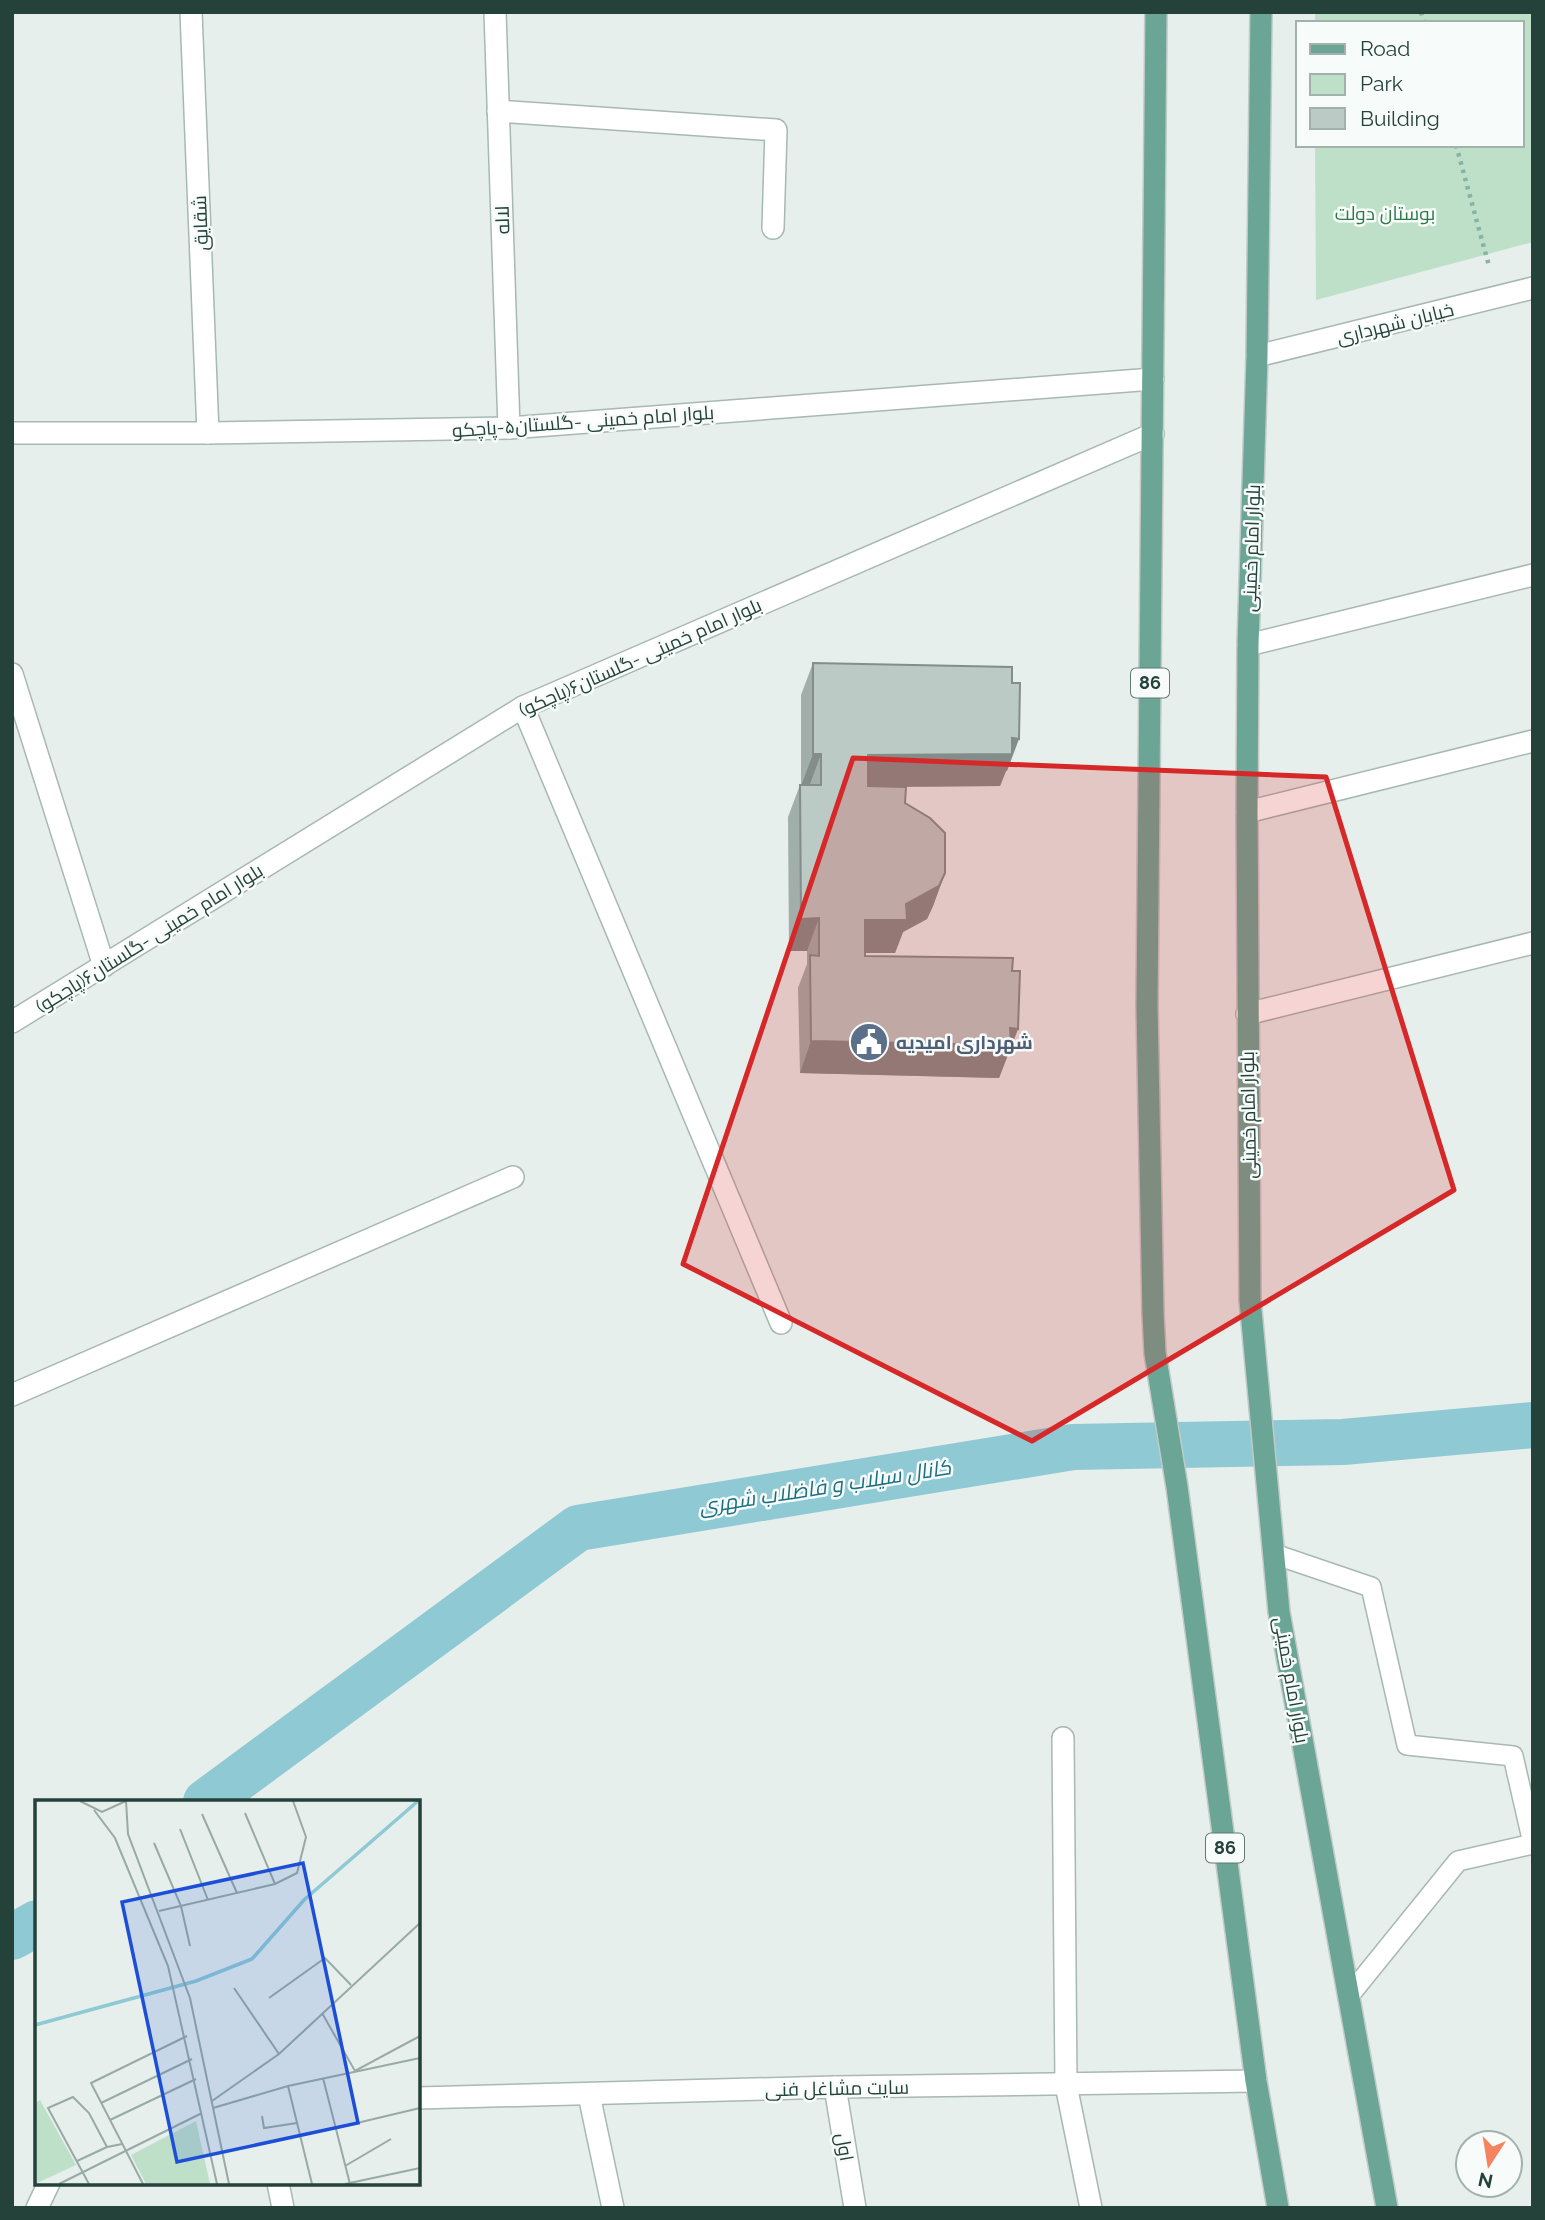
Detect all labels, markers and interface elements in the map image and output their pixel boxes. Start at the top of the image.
legend [1296,21,1524,147]
text: Road [1360,36,1410,61]
text: Park [1360,71,1403,96]
text: Building [1360,106,1440,131]
street label: شقایق [188,195,214,251]
park label: بوستان دولت [1335,202,1435,225]
street label: لاله [491,205,513,235]
street label: خیابان شهرداری [1334,298,1456,349]
street label: بلوار امام خمینی -گلستان۵-پاچکو [451,401,715,444]
street label: بلوار امام خمینی [1238,484,1267,612]
street label: بلوار امام خمینی -گلستان۶(پاچکو) [515,593,766,723]
road number: 86 [1131,668,1169,698]
street label: بلوار امام خمینی -گلستان۶(پاچکو) [31,859,268,1020]
public building icon: شهرداری امیدیه [848,1021,890,1063]
place label: شهرداری امیدیه [896,1031,1033,1054]
street label: بلوار امام خمینی [1236,1051,1263,1179]
water label: کانال سیلاب و فاضلاب شهری [697,1454,953,1520]
street label: بلوار امام خمینی [1267,1615,1314,1745]
inset map [35,1800,420,2185]
road number: 86 [1206,1834,1244,1862]
street label: سایت مشاغل فنی [765,2076,909,2101]
north arrow [1454,2129,1524,2199]
street label: اول [831,2131,858,2163]
text: N [1476,2168,1495,2193]

